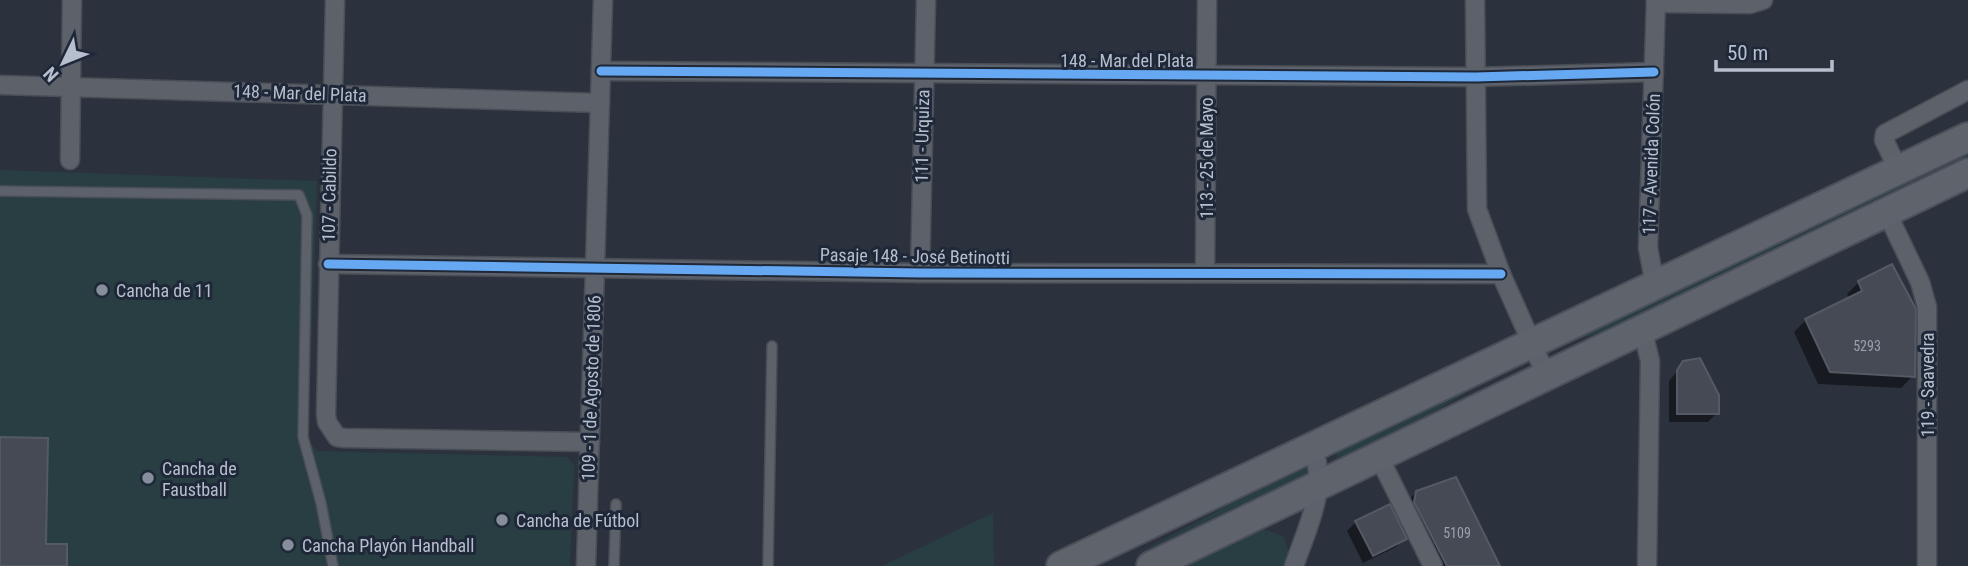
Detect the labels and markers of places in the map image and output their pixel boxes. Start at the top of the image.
place label: Cancha de 11 [116,280,213,301]
marker: Cancha de 11 [94,282,110,298]
place label: Cancha de Faustball [162,458,237,500]
marker: Cancha de Faustball [140,470,156,486]
place label: Cancha de Fútbol [516,510,639,531]
marker: Cancha de Fútbol [494,512,510,528]
place label: Cancha Playón Handball [302,535,474,556]
marker: Cancha Playón Handball [280,537,296,553]

